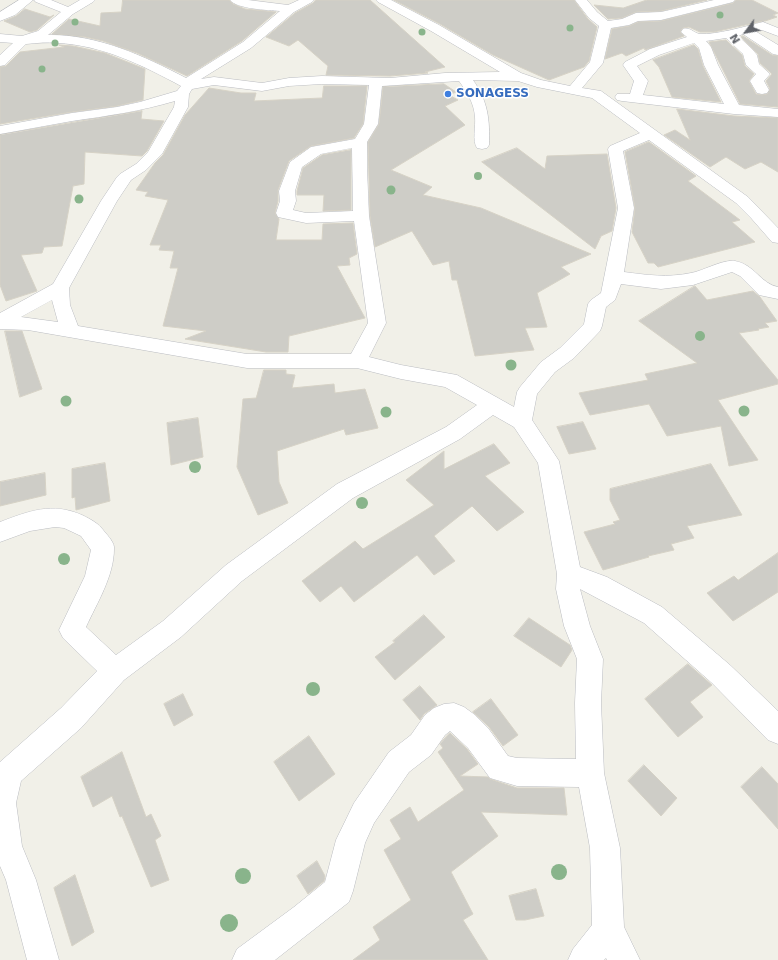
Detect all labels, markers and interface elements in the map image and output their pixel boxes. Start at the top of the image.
north arrow [726,12,766,52]
text: N [727,31,743,46]
place label: SONAGESS [456,87,529,101]
marker: SONAGESS [443,89,453,99]

